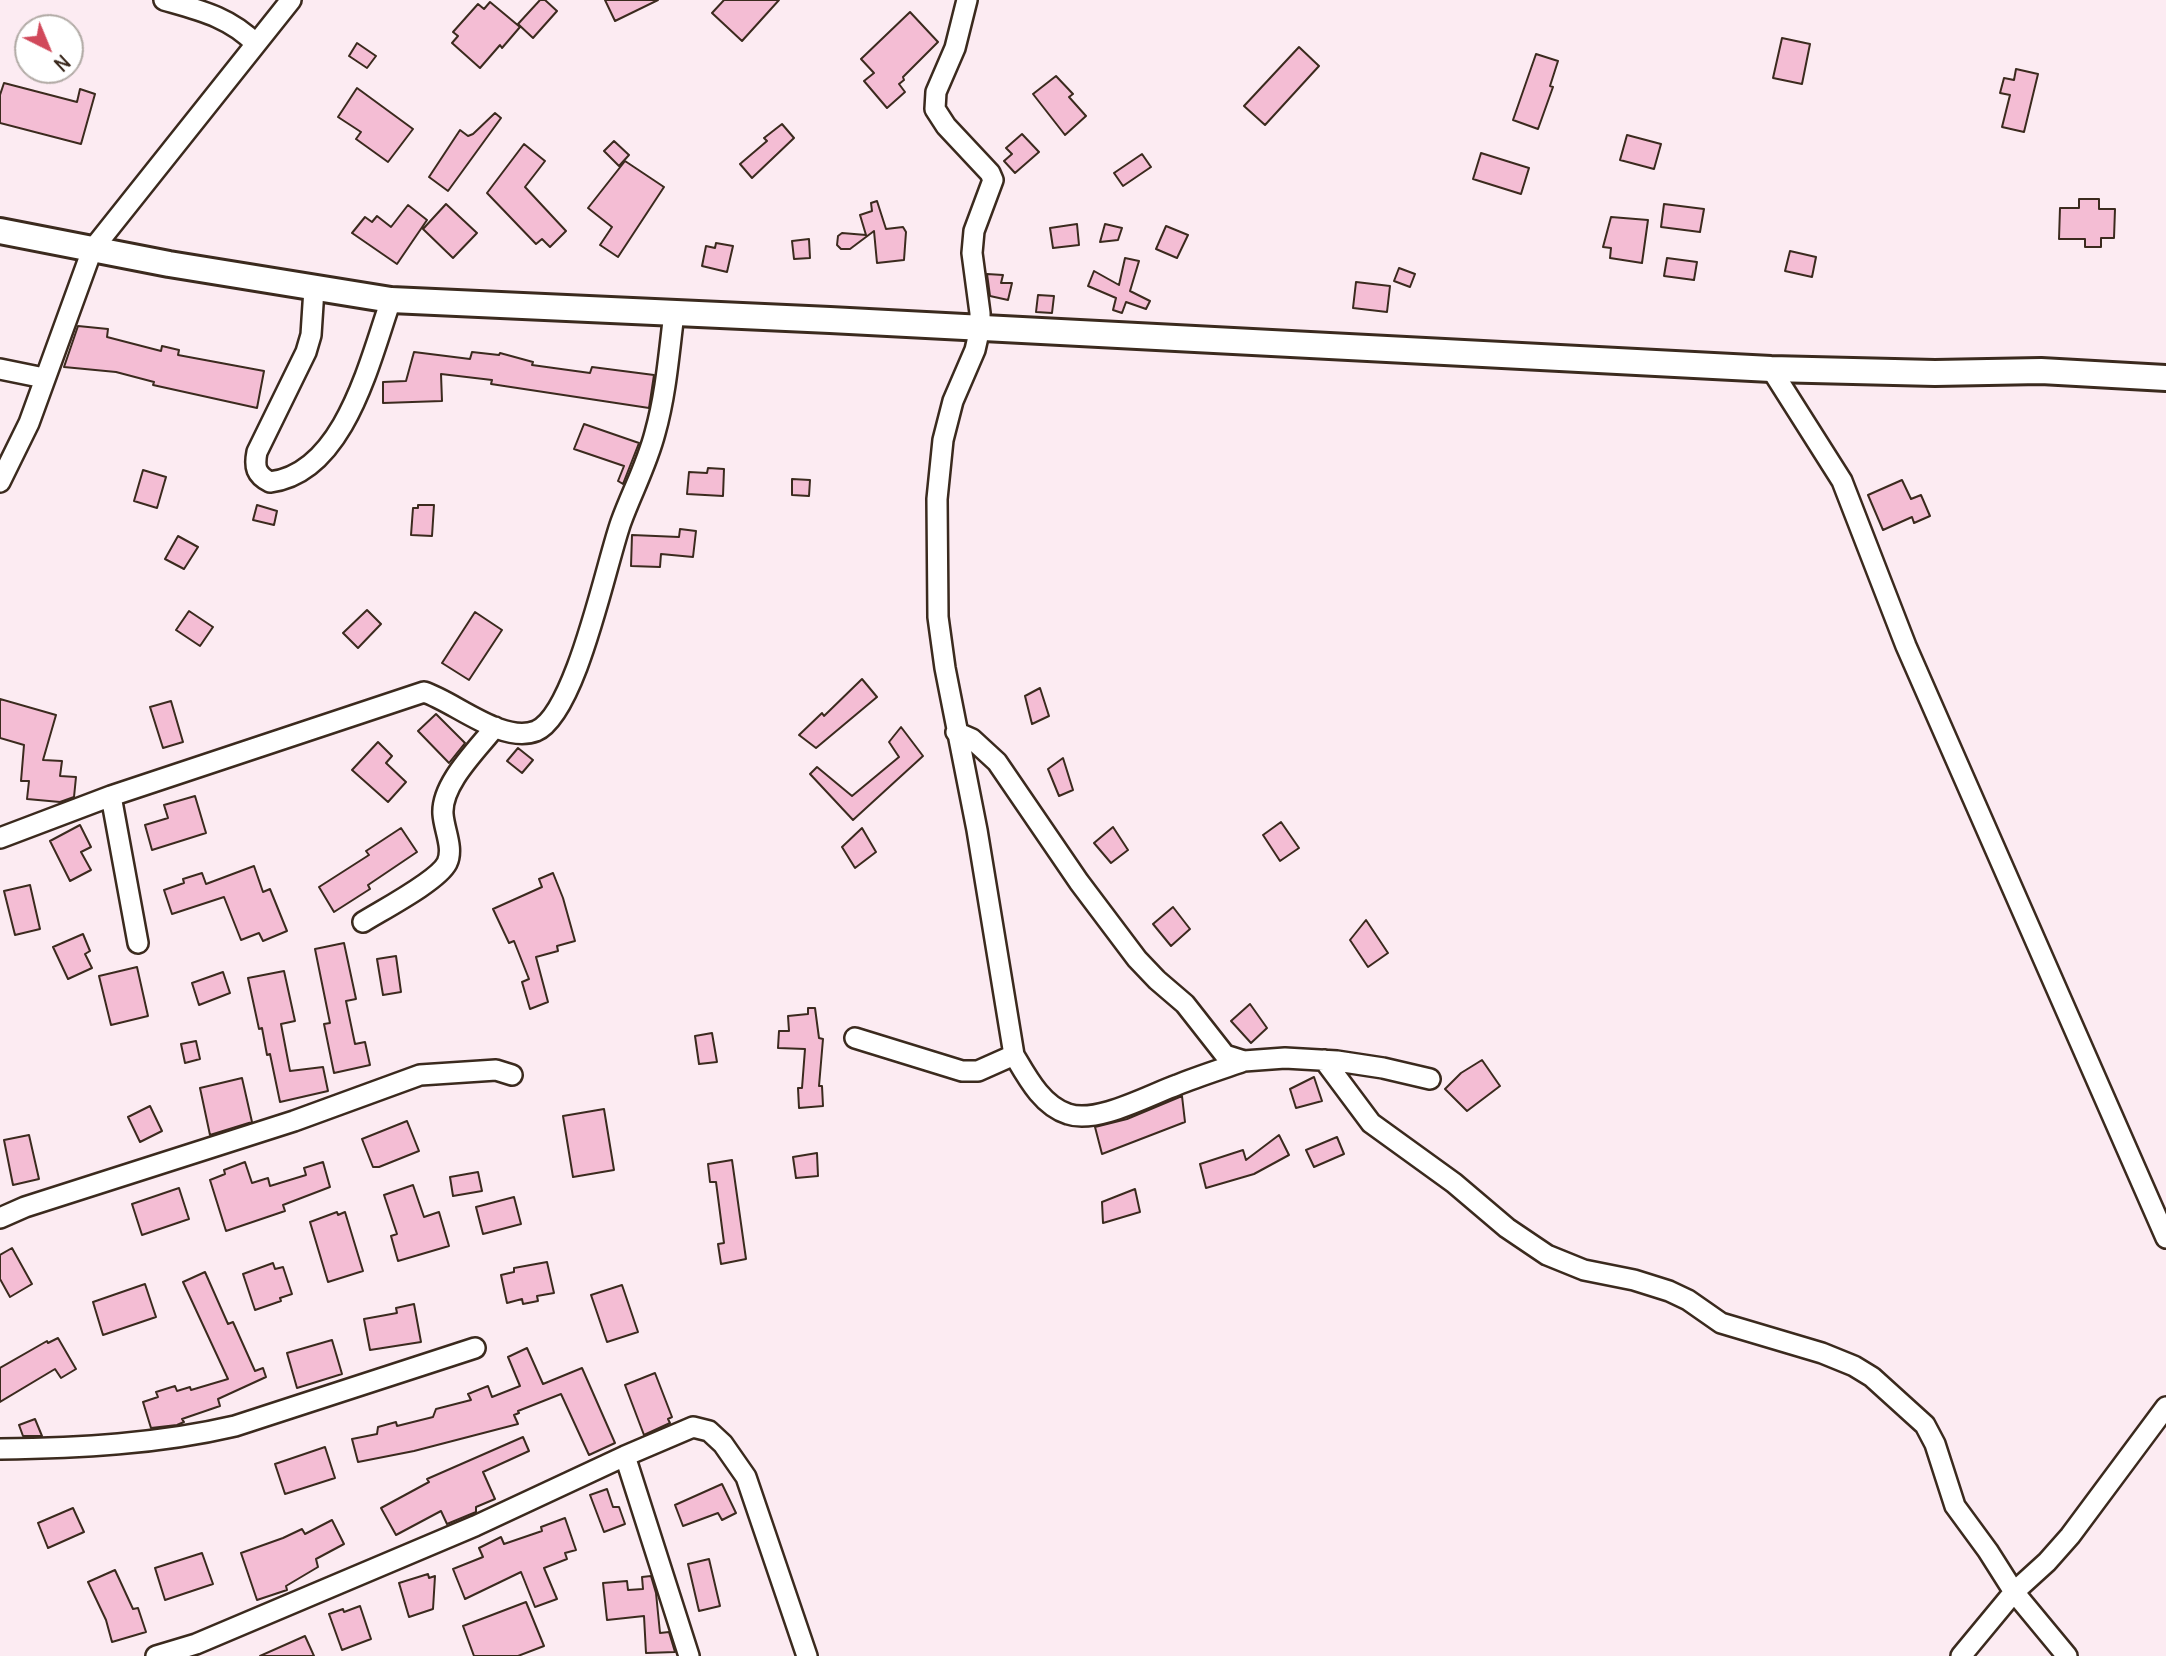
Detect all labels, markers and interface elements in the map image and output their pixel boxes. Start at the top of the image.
north arrow [14,14,84,84]
text: N [49,50,75,76]

